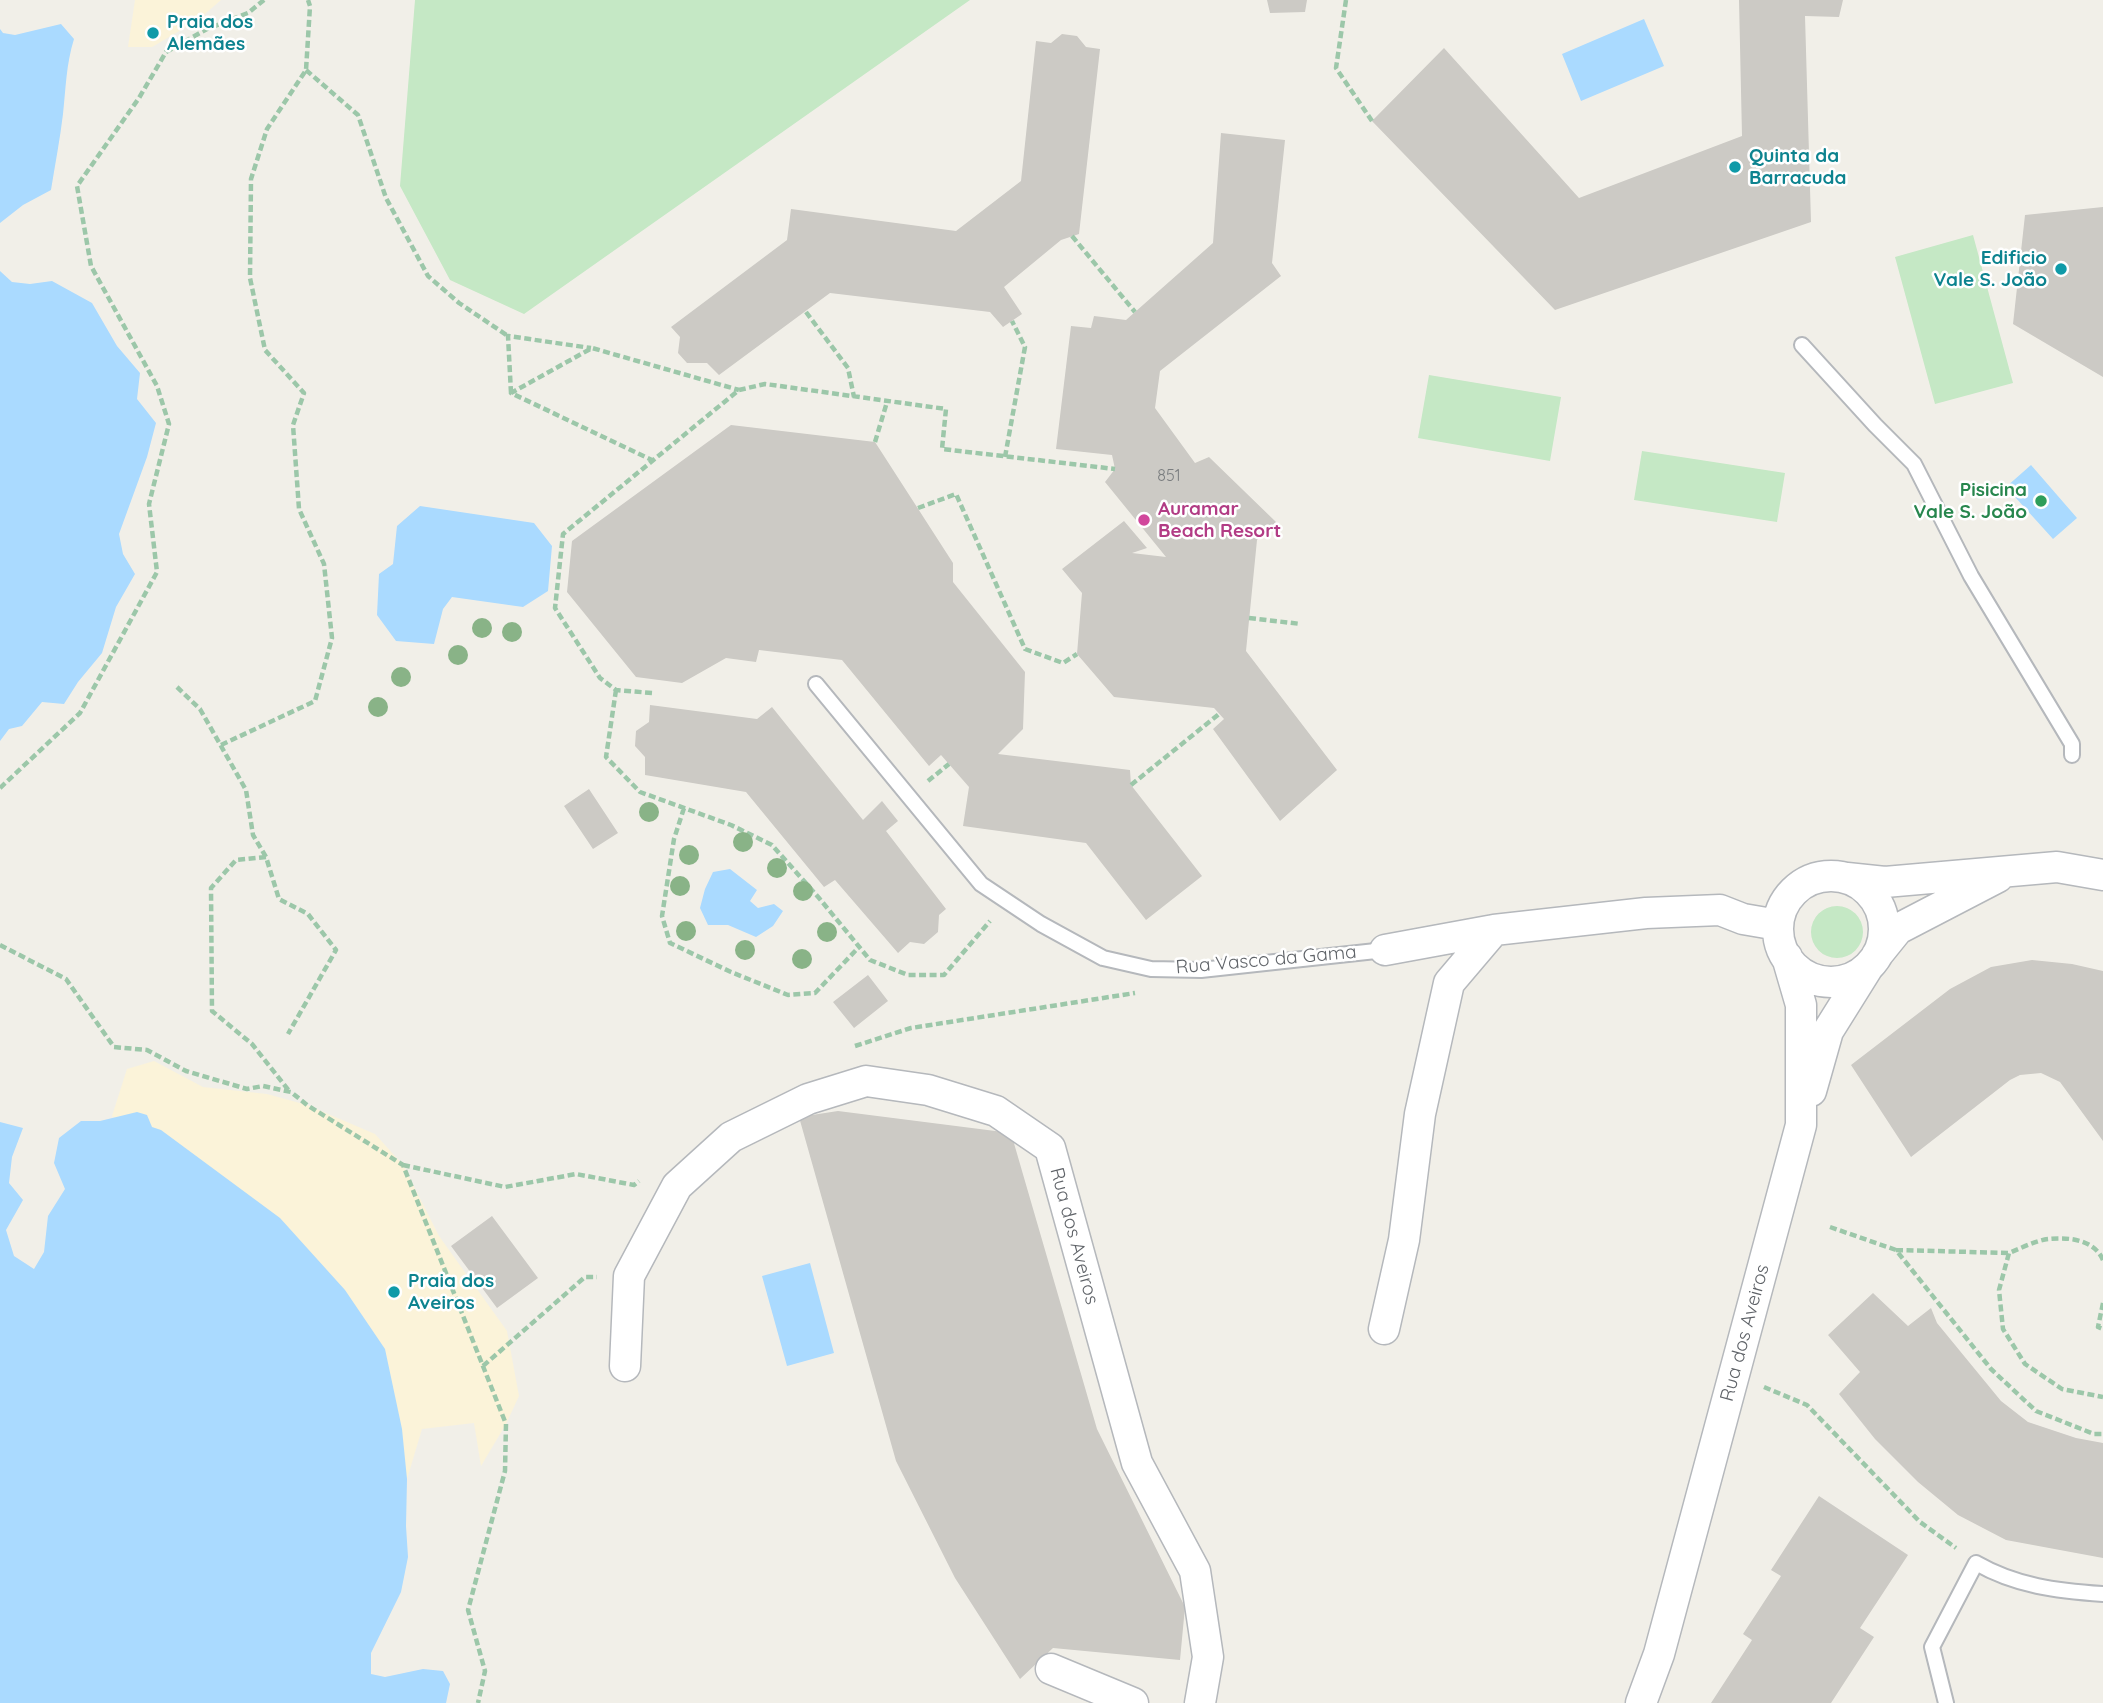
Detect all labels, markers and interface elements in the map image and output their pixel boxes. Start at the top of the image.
place label: Praia dos Alemães [167,11,253,55]
marker: Praia dos Alemães [145,25,161,41]
place label: Quinta da Barracuda [1749,145,1846,189]
marker: Quinta da Barracuda [1727,159,1743,175]
place label: Edificio Vale S. João [1933,247,2047,291]
marker: Edificio Vale S. João [2053,261,2069,277]
house number: 851 [1157,466,1181,486]
place label: Pisicina Vale S. João [1913,479,2027,523]
marker: Pisicina Vale S. João [2033,493,2049,509]
place label: Auramar Beach Resort [1158,498,1281,542]
marker: Auramar Beach Resort [1136,512,1152,528]
street label: Rua Vasco da Gama [1175,941,1357,979]
street label: Rua dos Aveiros [1045,1165,1103,1307]
street label: Rua dos Aveiros [1716,1262,1774,1404]
place label: Praia dos Aveiros [408,1270,494,1314]
marker: Praia dos Aveiros [386,1284,402,1300]

